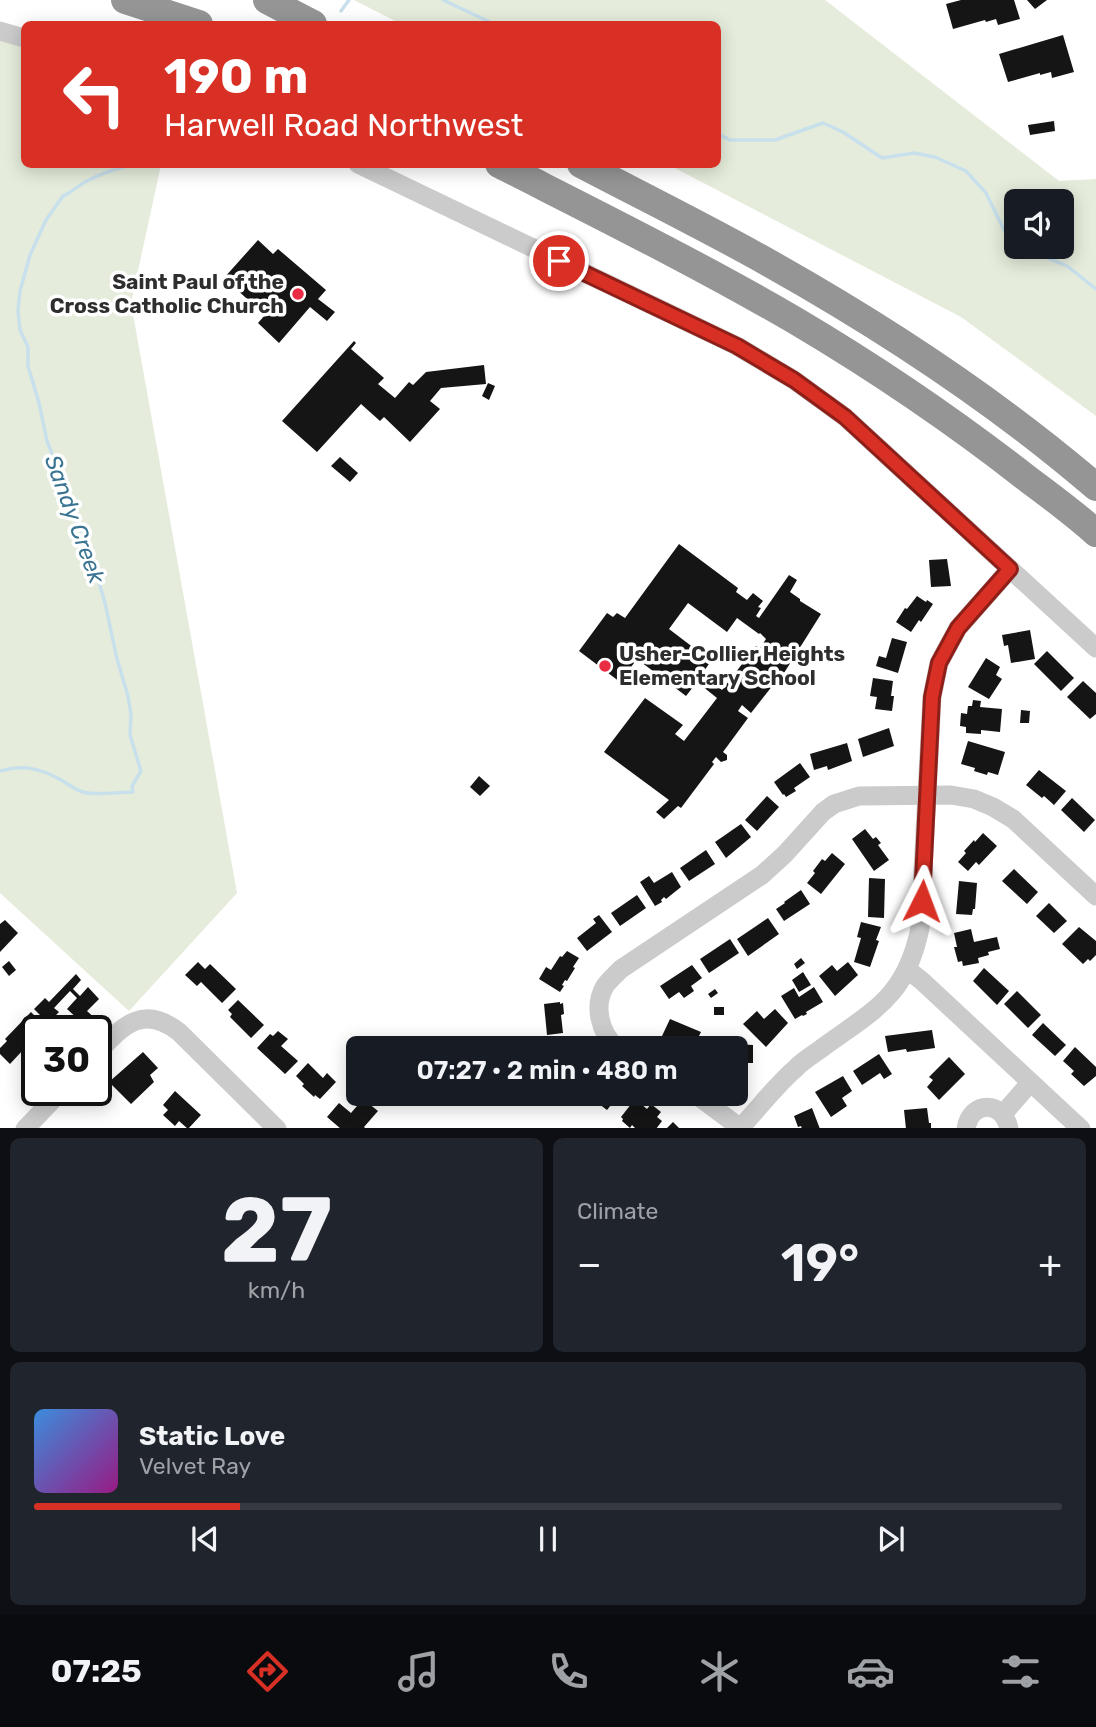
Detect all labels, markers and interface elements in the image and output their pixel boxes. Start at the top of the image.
text: 190 m [164,47,308,105]
icon: left [49,49,140,140]
text: Harwell Road Northwest [164,106,523,144]
map controls [1004,189,1074,259]
button: sound [1004,189,1074,259]
pin [529,231,589,291]
icon: arrive [540,242,578,280]
place label: Saint Paul of the Cross Catholic Church [50,269,284,318]
marker: Saint Paul of the Cross Catholic Church [290,286,306,302]
water label: Sandy Creek [39,451,112,588]
place label: Usher-Collier Heights Elementary School [619,641,845,690]
marker: Usher-Collier Heights Elementary School [597,658,613,674]
position arrow [885,864,959,938]
speed limit sign: 30 [21,1015,112,1106]
text: 07:27 · 2 min · 480 m [416,1055,678,1086]
text: 27 [221,1176,332,1284]
text: Climate [577,1197,658,1225]
text: 19° [781,1232,859,1294]
text: − [577,1241,602,1287]
text: + [1038,1241,1062,1287]
text: km/h [248,1276,305,1304]
text: Static Love [139,1421,285,1452]
text: Velvet Ray [139,1452,251,1480]
icon: previous [186,1520,224,1558]
icon: pause [529,1520,567,1558]
icon: next [872,1520,910,1558]
icon: directions [243,1647,292,1696]
icon: music [394,1647,443,1696]
icon: phone [544,1647,593,1696]
icon: climate [695,1647,744,1696]
icon: car [846,1647,895,1696]
icon: filters [996,1647,1045,1696]
text: 07:25 [51,1652,142,1690]

